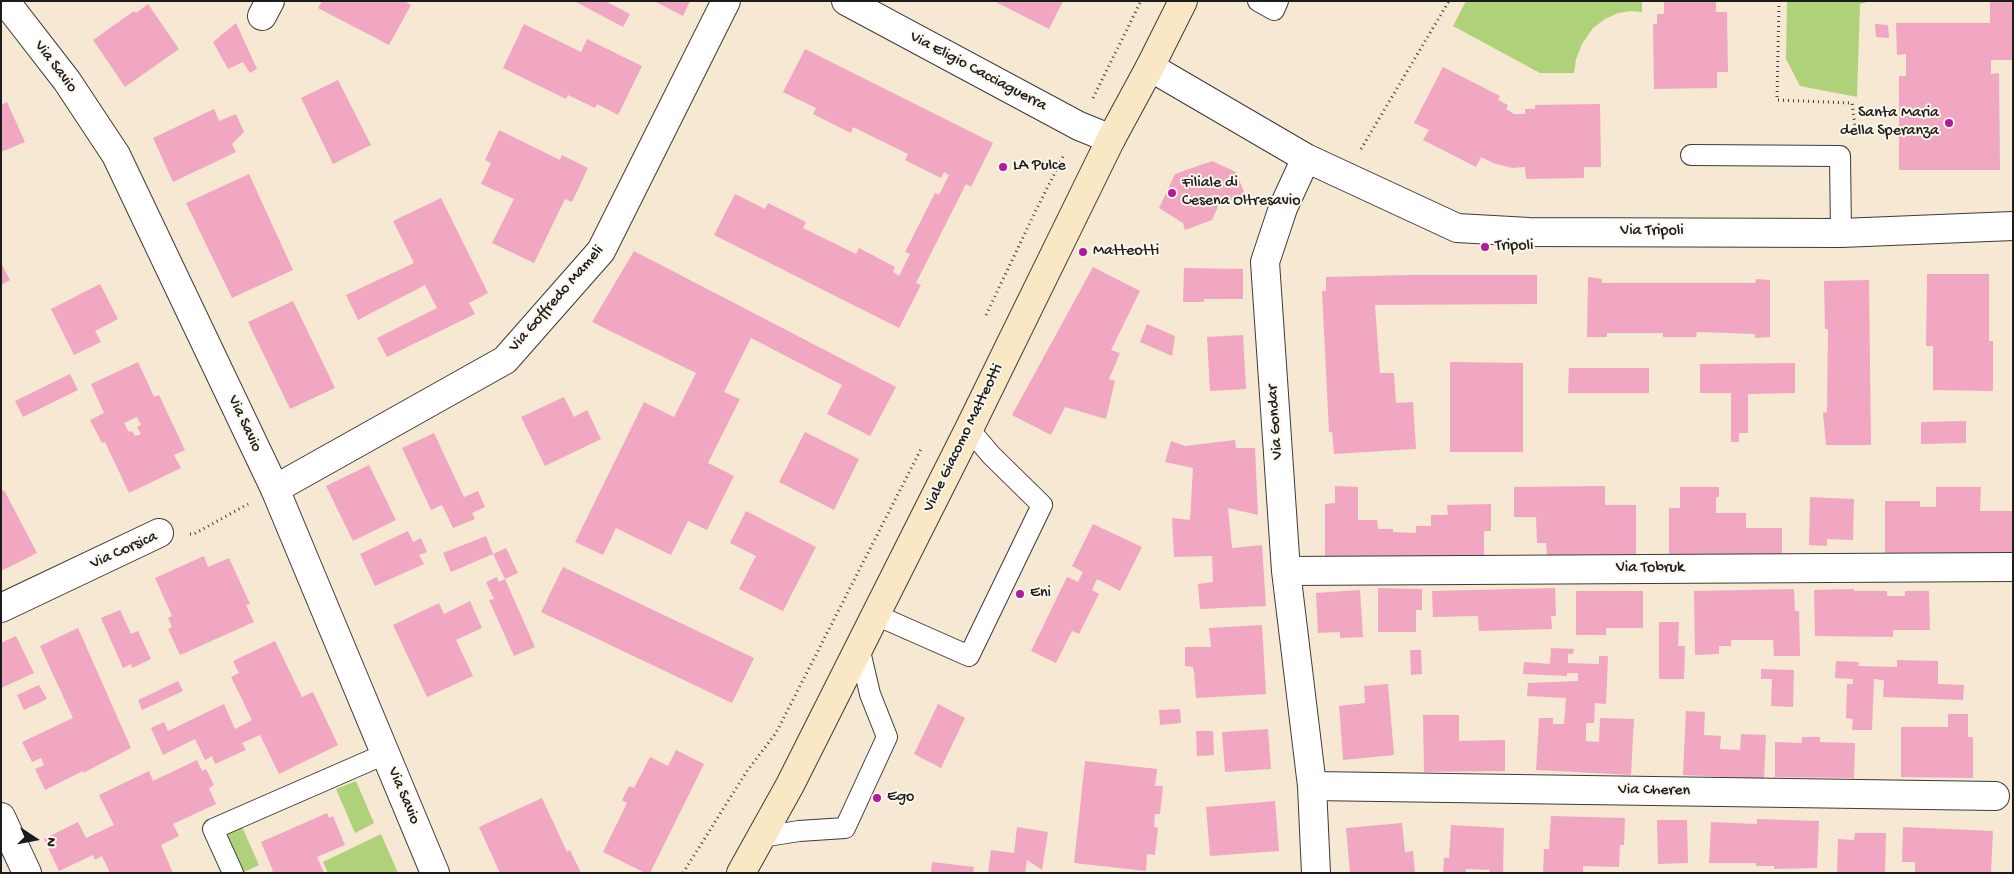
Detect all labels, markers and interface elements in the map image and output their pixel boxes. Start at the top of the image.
street label: Via Eligio Cacciaguerra [906,28,1050,116]
street label: Via Savio [29,37,81,97]
place label: Santa Maria della Speranza [1840,104,1939,142]
marker: Santa Maria della Speranza [1943,117,1955,129]
place label: LA Pulce [1013,157,1066,177]
marker: LA Pulce [997,161,1009,173]
place label: Filiale di Cesena Oltresavio [1182,174,1301,212]
marker: Filiale di Cesena Oltresavio [1166,187,1178,199]
street label: Via Tripoli [1620,222,1684,242]
place label: Tripoli [1495,237,1533,257]
marker: Tripoli [1479,241,1491,253]
street label: Via Goffredo Mameli [505,242,609,356]
place label: Matteotti [1093,242,1159,262]
marker: Matteotti [1077,246,1089,258]
street label: Viale Giacomo Matteotti [920,361,1008,515]
street label: Via Gondar [1264,384,1288,460]
street label: Via Savio [223,393,265,455]
street label: Via Corsica [88,528,160,574]
street label: Via Tobruk [1616,559,1684,579]
place label: Eni [1030,584,1051,604]
marker: Eni [1014,588,1026,600]
street label: Via Savio [382,765,424,827]
street label: Via Cheren [1618,781,1690,801]
place label: Ego [887,788,914,808]
marker: Ego [871,792,883,804]
north arrow [10,814,60,864]
text: N [41,836,59,848]

